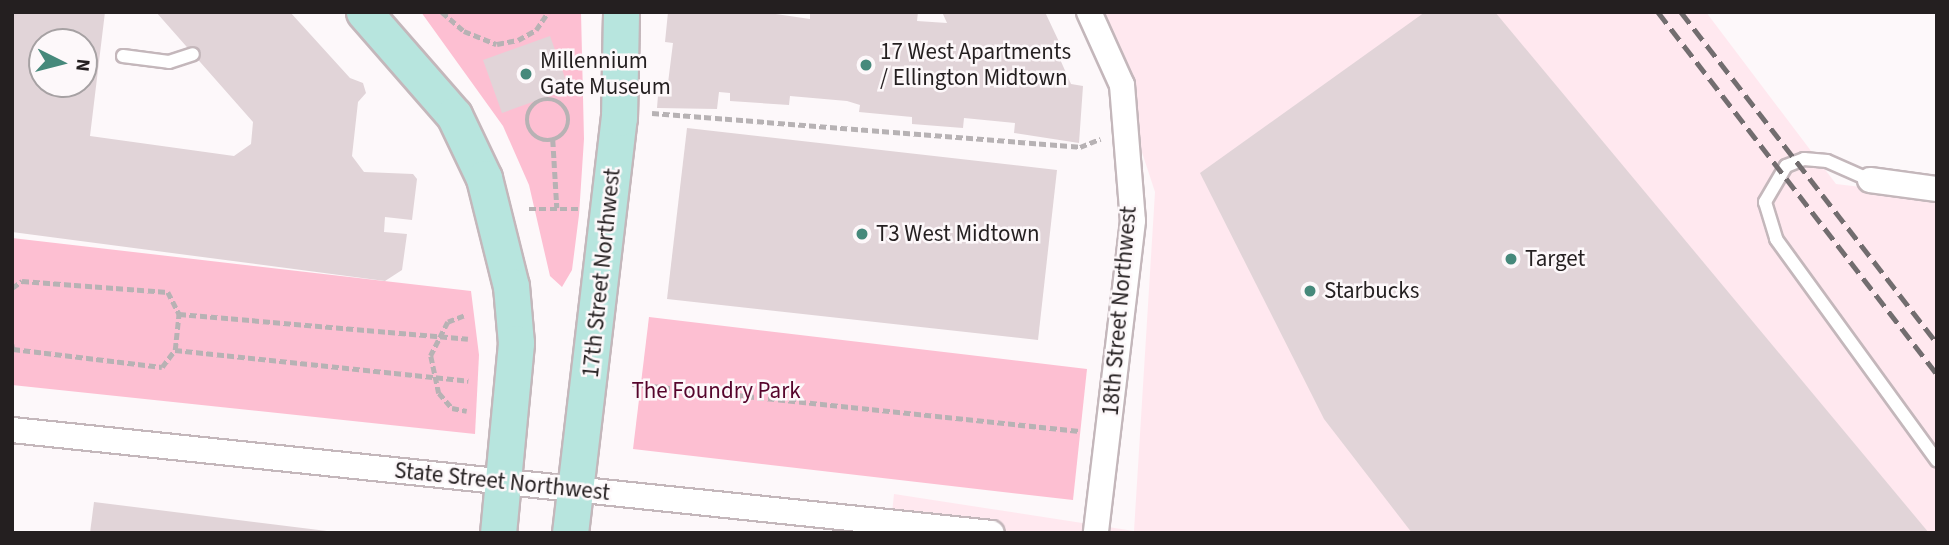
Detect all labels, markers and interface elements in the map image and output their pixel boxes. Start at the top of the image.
north arrow [28,28,98,98]
place label: 17 West Apartments / Ellington Midtown [880,38,1071,92]
place label: Millennium Gate Museum [540,47,671,101]
text: N [68,57,96,73]
marker: 17 West Apartments / Ellington Midtown [858,57,874,73]
marker: Millennium Gate Museum [518,66,534,82]
street label: 17th Street Northwest [577,167,627,379]
street label: 18th Street Northwest [1097,205,1143,417]
place label: T3 West Midtown [876,220,1039,248]
marker: T3 West Midtown [854,226,870,242]
place label: Target [1525,245,1585,273]
marker: Target [1503,251,1519,267]
place label: Starbucks [1324,277,1419,305]
marker: Starbucks [1302,283,1318,299]
park label: The Foundry Park [631,377,801,405]
street label: State Street Northwest [393,457,611,507]

